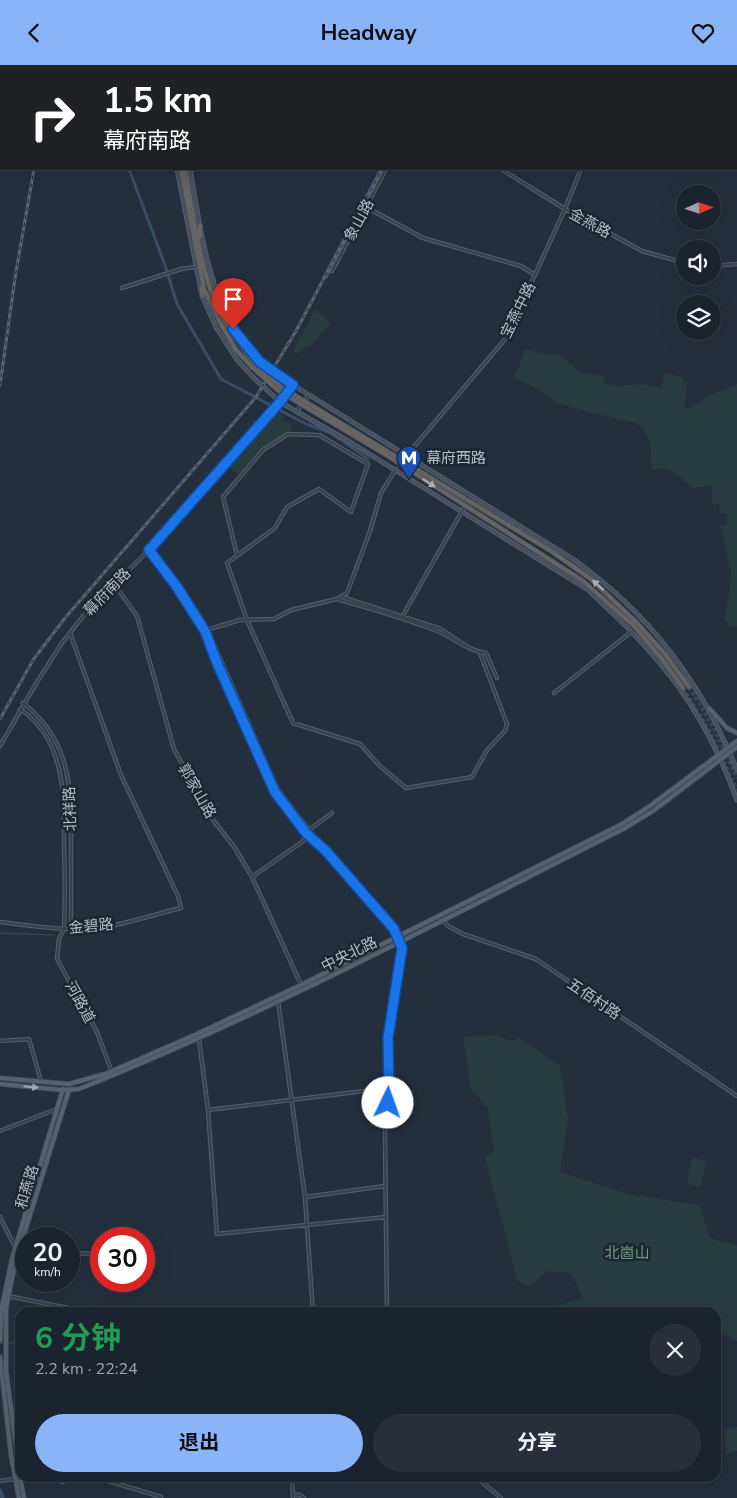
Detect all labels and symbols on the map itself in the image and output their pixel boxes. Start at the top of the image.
north arrow [676,185,721,230]
street label: 象山路 [340,195,378,245]
street label: 金燕路 [565,203,615,243]
pin [212,278,254,329]
street label: 宝燕中路 [496,279,540,341]
metro station icon: 幕府西路 [396,445,422,479]
place label: 幕府西路 [426,448,486,468]
one-way arrow [422,478,436,488]
street label: 幕府南路 [79,563,135,621]
one-way arrow [592,580,605,591]
street label: 郭家山路 [173,760,221,822]
street label: 北祥路 [59,786,81,832]
street label: 金碧路 [68,914,114,938]
street label: 中央北路 [318,932,380,976]
street label: 五佰村路 [564,974,624,1024]
street label: 河路道 [60,977,100,1027]
position arrow [361,1076,413,1128]
one-way arrow [24,1083,40,1091]
street label: 和燕路 [11,1163,43,1211]
speed limit sign: 30 [90,1227,155,1292]
park label: 北崮山 [604,1243,650,1263]

